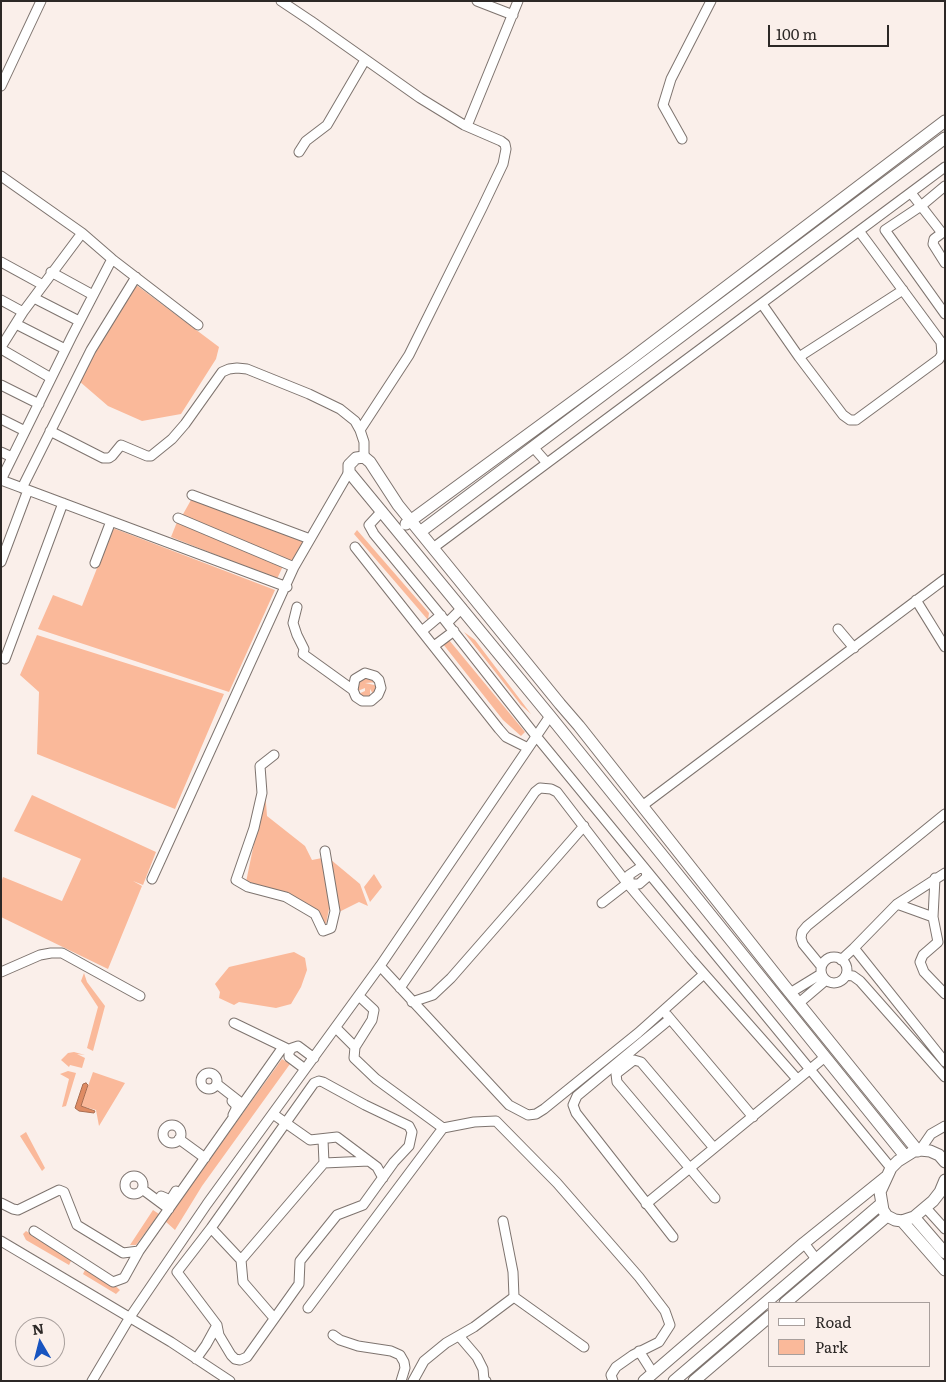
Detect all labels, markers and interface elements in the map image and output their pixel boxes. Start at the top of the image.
scale bar [771,15,892,47]
text: 100 m [776,22,817,45]
legend [768,1302,931,1367]
text: Road [815,1310,851,1333]
north arrow [15,1317,65,1367]
text: N [31,1317,45,1339]
text: Park [815,1335,848,1358]

